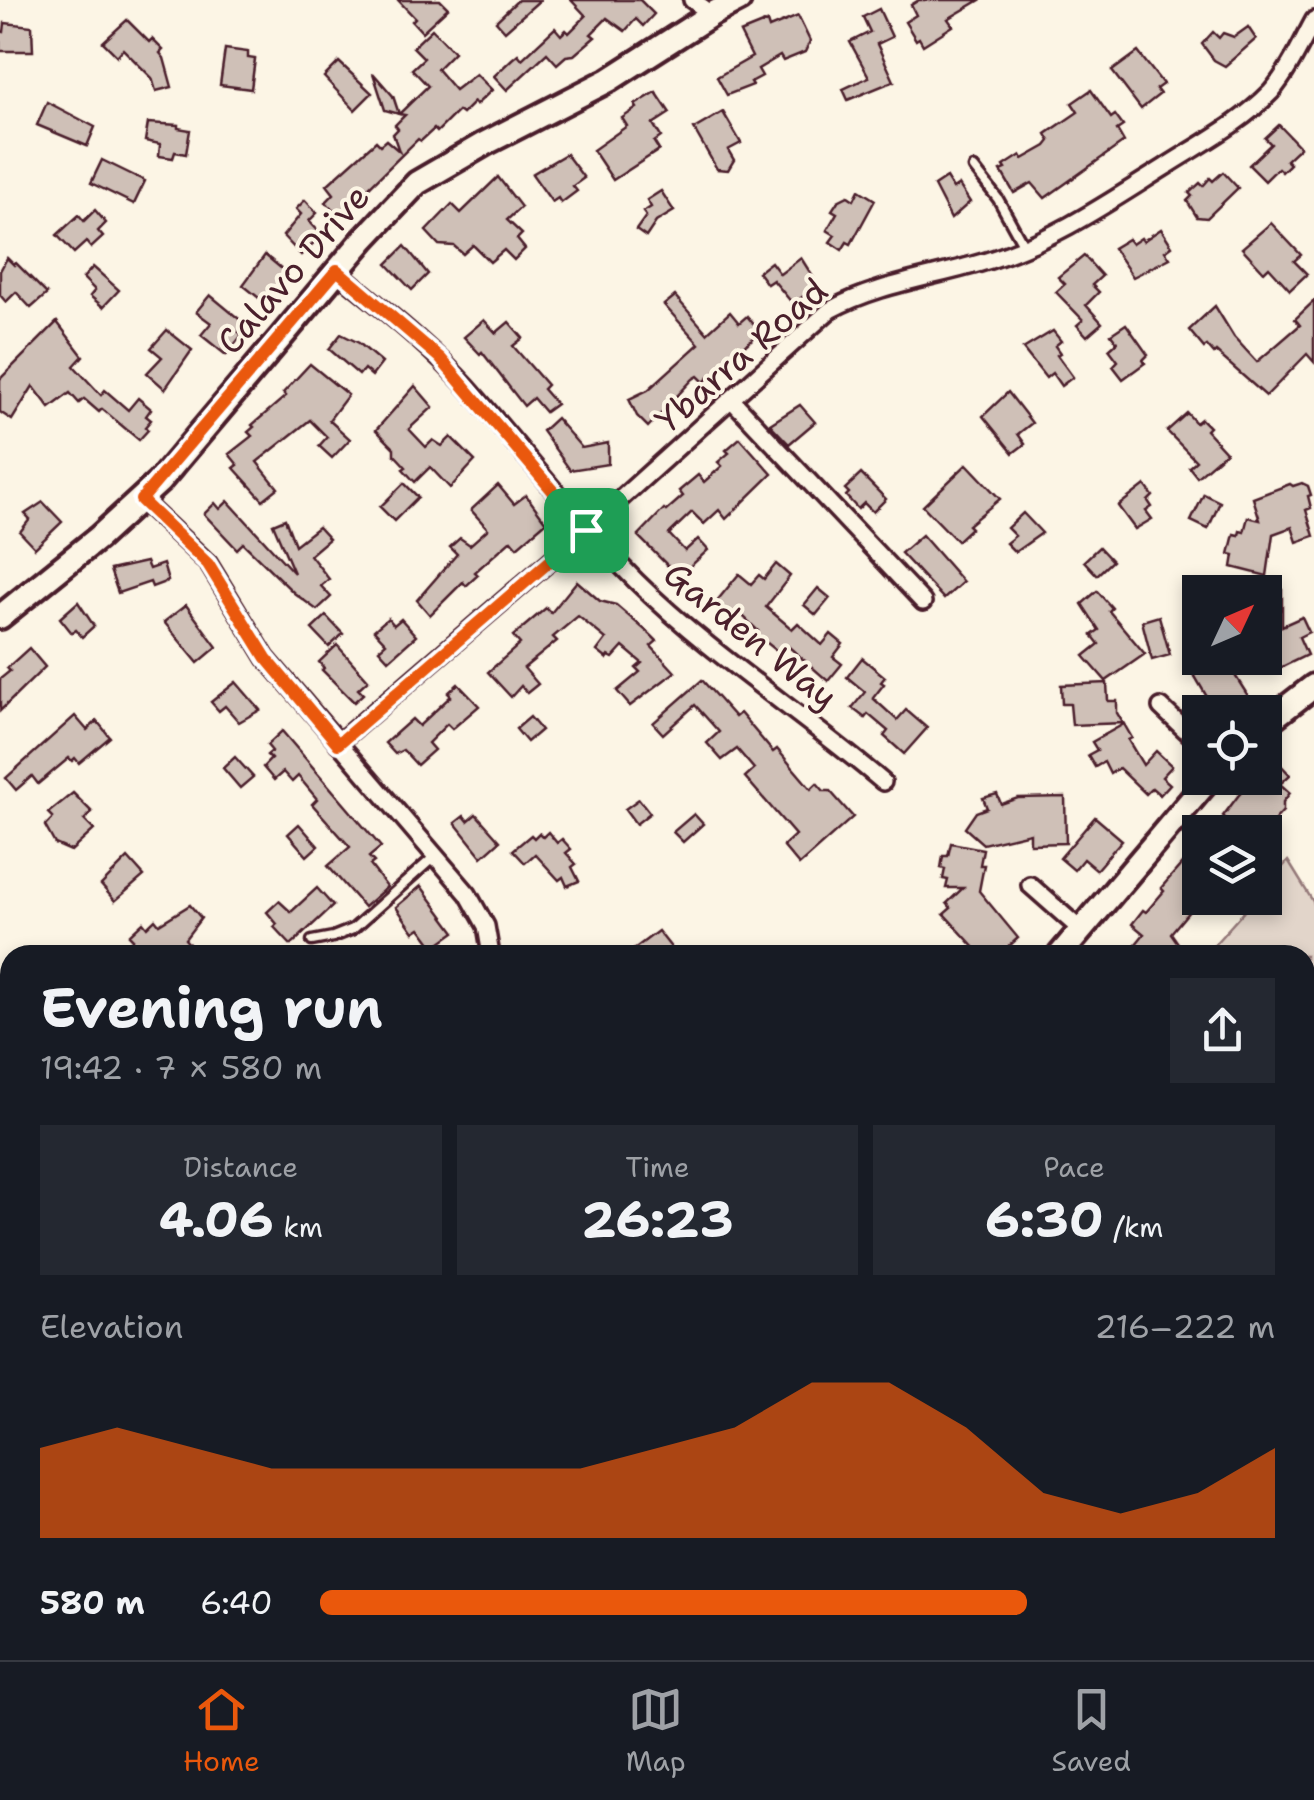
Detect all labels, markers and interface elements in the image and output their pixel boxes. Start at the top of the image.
street label: Calavo Drive [206,174,380,364]
street label: Ybarra Road [645,267,837,443]
pin [544,488,629,573]
icon: arrive [559,503,614,558]
street label: Garden Way [654,550,848,720]
north arrow [1182,575,1282,675]
map controls [1182,575,1282,915]
button: locate [1182,695,1282,795]
button: layers [1182,815,1282,915]
text: Evening run [40,971,383,1045]
button: share [1170,978,1275,1083]
text: 19:42 · 7 × 580 m [40,1046,322,1089]
text: Distance [183,1148,298,1186]
text: Time [625,1148,690,1186]
text: Pace [1043,1148,1105,1186]
text: 4.06 [159,1186,274,1253]
text: 26:23 [581,1186,734,1253]
text: 6:30 [985,1186,1104,1253]
text: km [274,1208,323,1246]
text: /km [1104,1208,1163,1246]
text: Elevation [40,1305,183,1348]
text: 216–222 m [1095,1305,1275,1348]
text: 580 m [40,1581,145,1624]
text: 6:40 [200,1581,273,1624]
tab: Home [183,1682,260,1780]
tab: Map [626,1682,686,1780]
tab: Saved [1052,1682,1131,1780]

